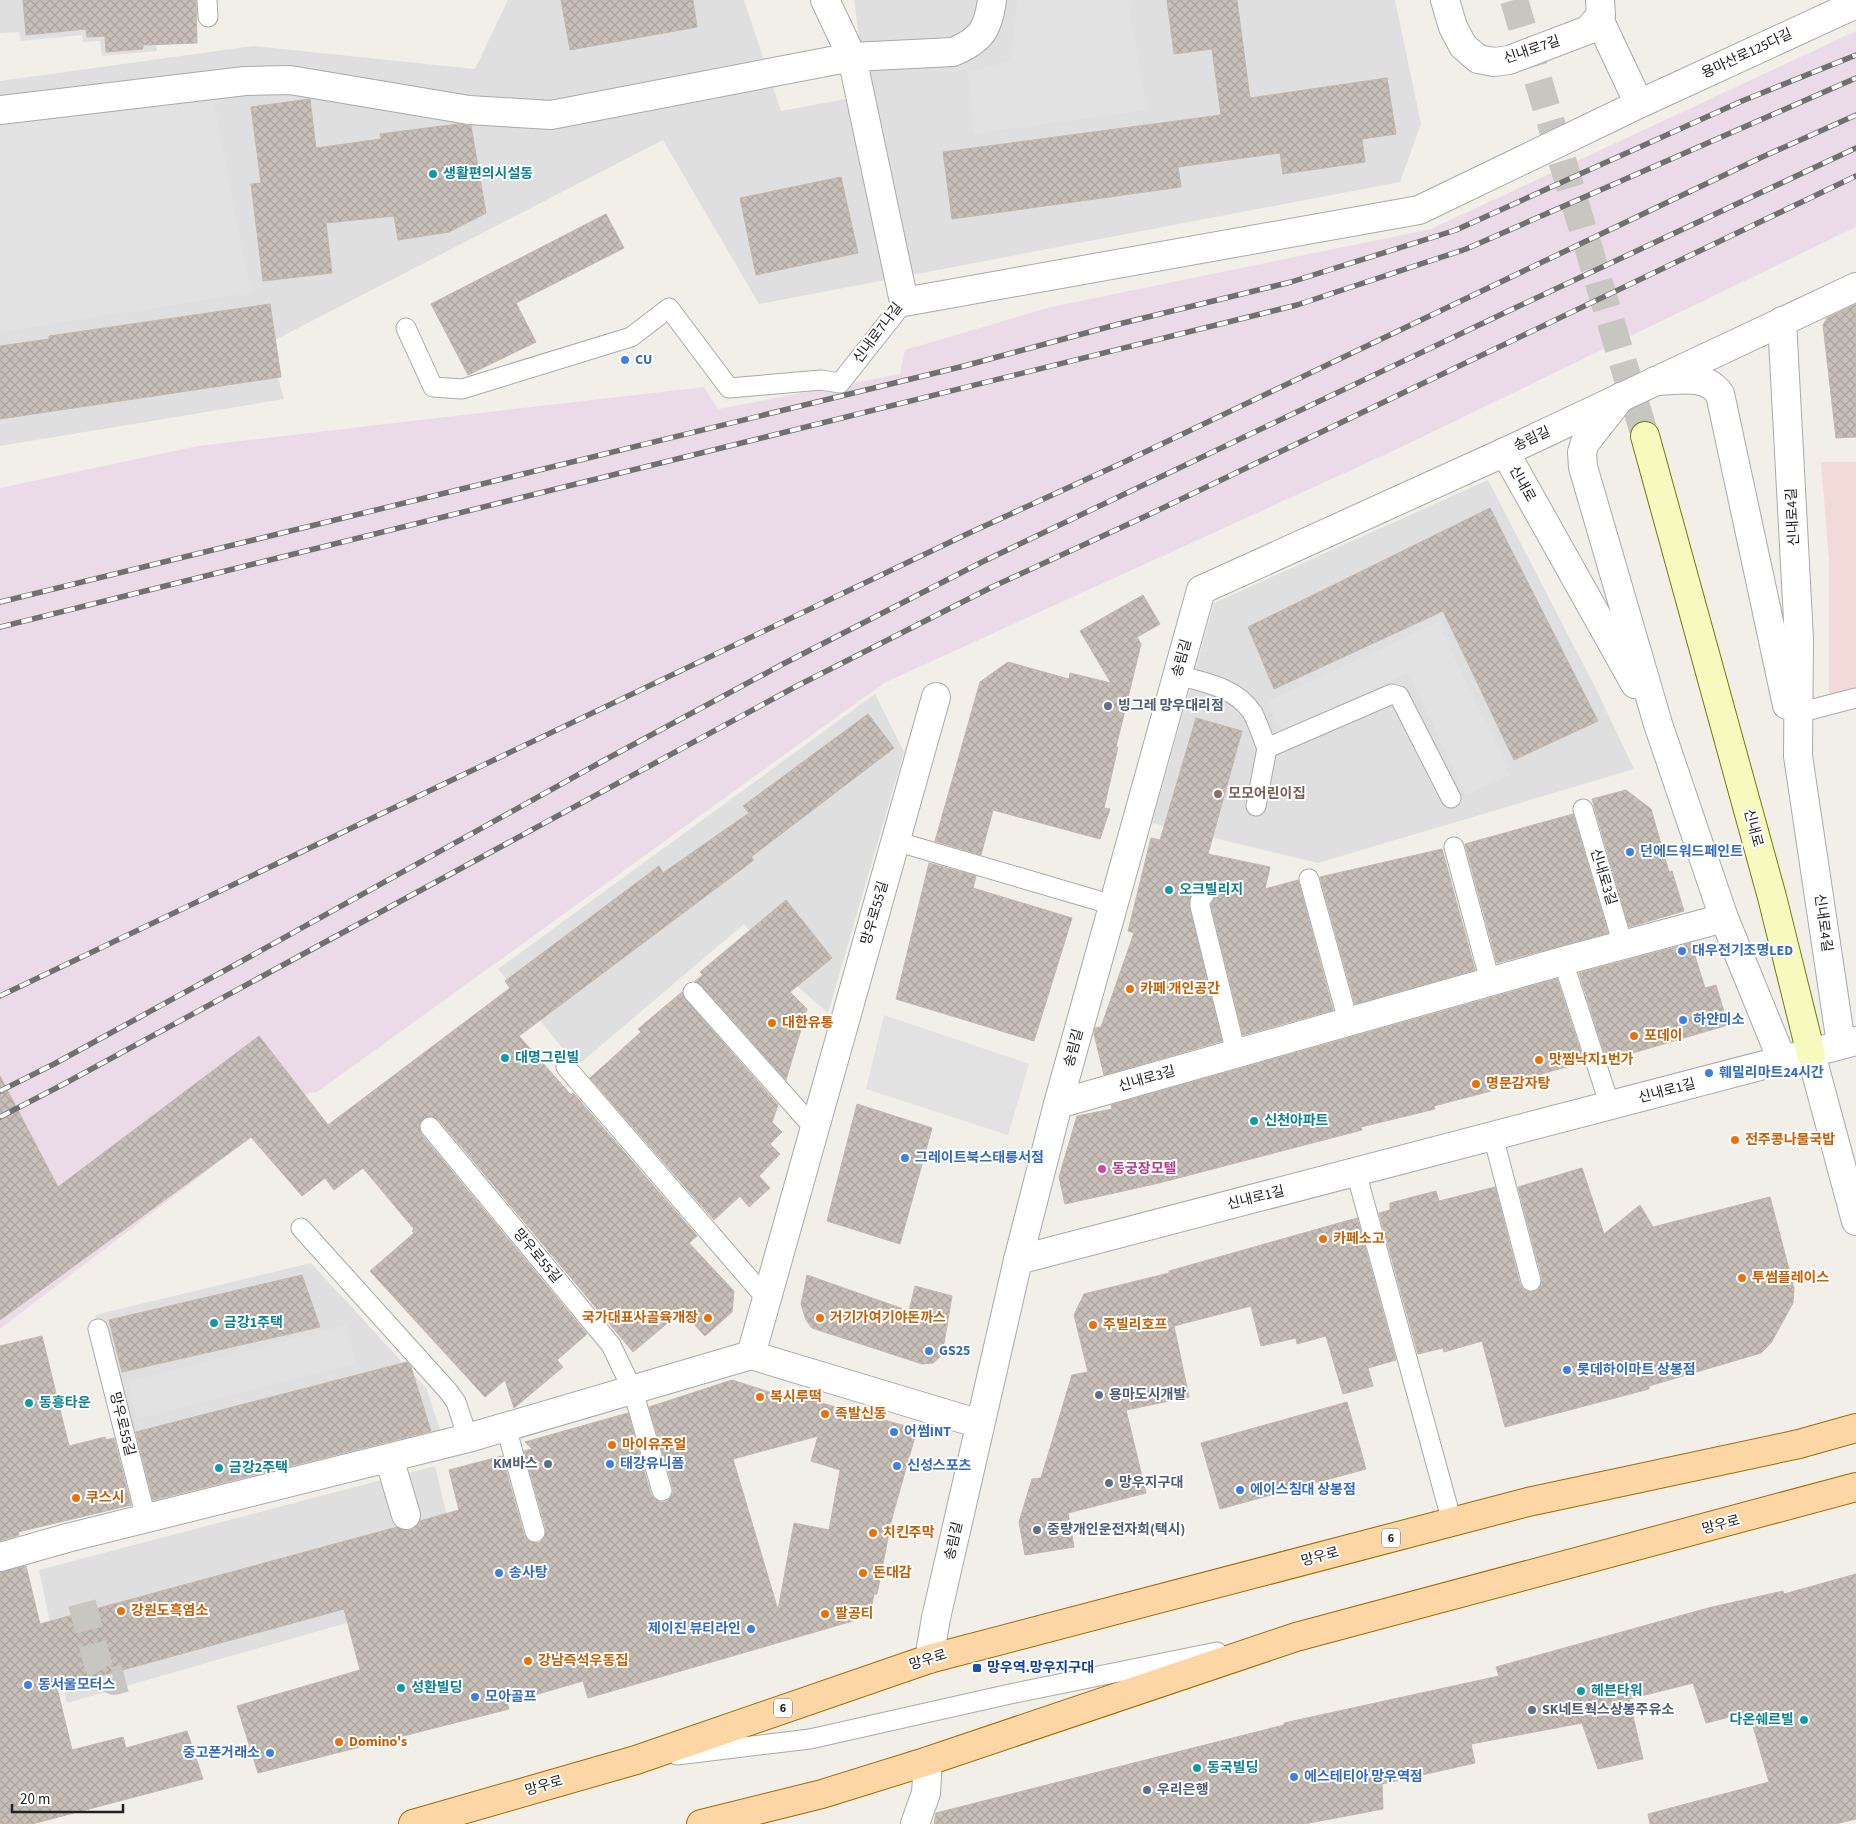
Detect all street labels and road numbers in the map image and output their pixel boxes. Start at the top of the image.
street label: 용마산로125다길 [1698,24,1796,84]
street label: 신내로7길 [1501,31,1563,69]
street label: 신내로7나길 [849,298,907,368]
street label: 송림길 [1510,422,1554,456]
street label: 신내로 [1504,462,1540,506]
street label: 신내로4길 [1781,487,1805,547]
street label: 송림길 [1167,637,1197,679]
street label: 신내로 [1738,807,1768,849]
street label: 신내로3길 [1585,846,1621,908]
street label: 망우로55길 [856,879,894,947]
street label: 신내로4길 [1809,893,1837,953]
street label: 송림길 [1059,1027,1089,1069]
street label: 신내로3길 [1116,1061,1178,1097]
street label: 신내로1길 [1636,1074,1698,1108]
street label: 신내로1길 [1225,1181,1287,1215]
street label: 망우로55길 [508,1225,566,1287]
street label: 망우로55길 [104,1390,140,1458]
street label: 망우로 [1700,1510,1742,1540]
street label: 송림길 [940,1520,968,1562]
road number: 6 [1382,1529,1400,1548]
street label: 망우로 [1299,1542,1341,1572]
street label: 망우로 [907,1645,950,1675]
road number: 6 [774,1699,792,1718]
street label: 망우로 [523,1771,565,1801]

